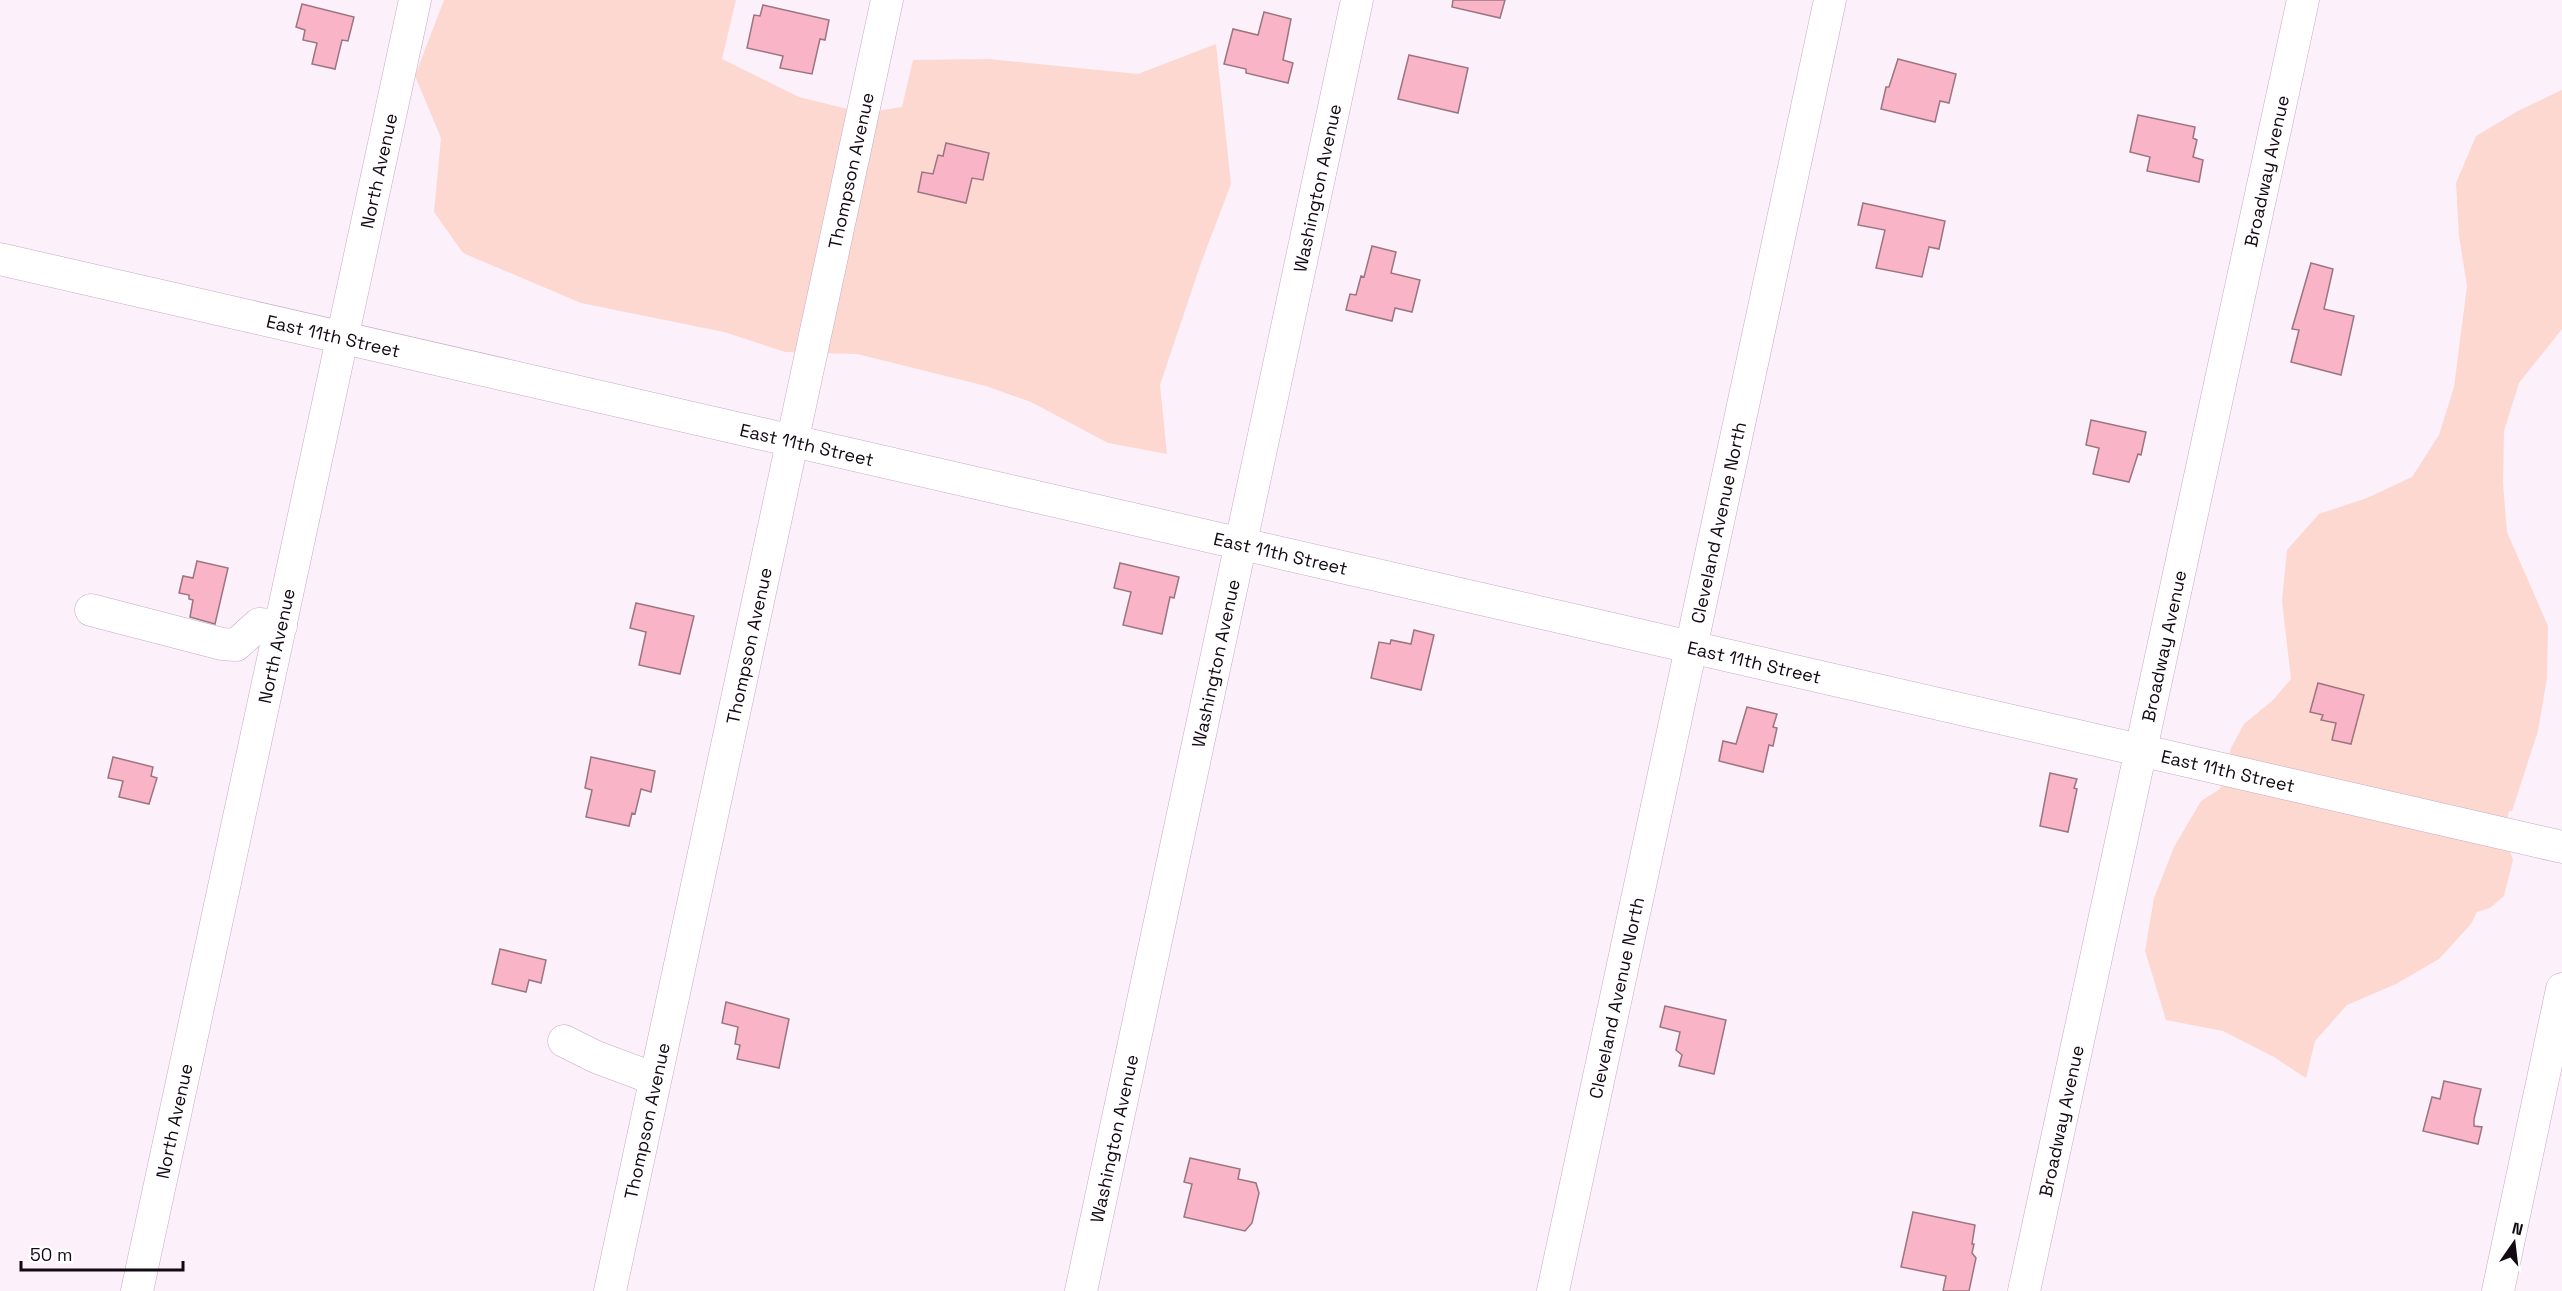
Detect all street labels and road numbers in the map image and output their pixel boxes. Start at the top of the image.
street label: Thompson Avenue [822,90,878,251]
street label: Broadway Avenue [2239,93,2294,249]
street label: Washington Avenue [1288,102,1346,274]
street label: North Avenue [355,111,402,230]
street label: East 11th Street [264,309,403,362]
street label: East 11th Street [738,418,876,471]
street label: Cleveland Avenue North [1685,420,1751,625]
street label: East 11th Street [1212,526,1350,579]
street label: Thompson Avenue [720,565,776,726]
street label: Broadway Avenue [2136,568,2191,724]
street label: Washington Avenue [1186,577,1244,749]
street label: North Avenue [252,586,300,705]
street label: East 11th Street [1685,635,1824,688]
street label: East 11th Street [2159,744,2297,797]
street label: Cleveland Avenue North [1583,895,1649,1101]
street label: Thompson Avenue [619,1040,674,1201]
street label: Broadway Avenue [2033,1043,2088,1199]
street label: Washington Avenue [1084,1052,1143,1225]
street label: North Avenue [150,1061,197,1181]

